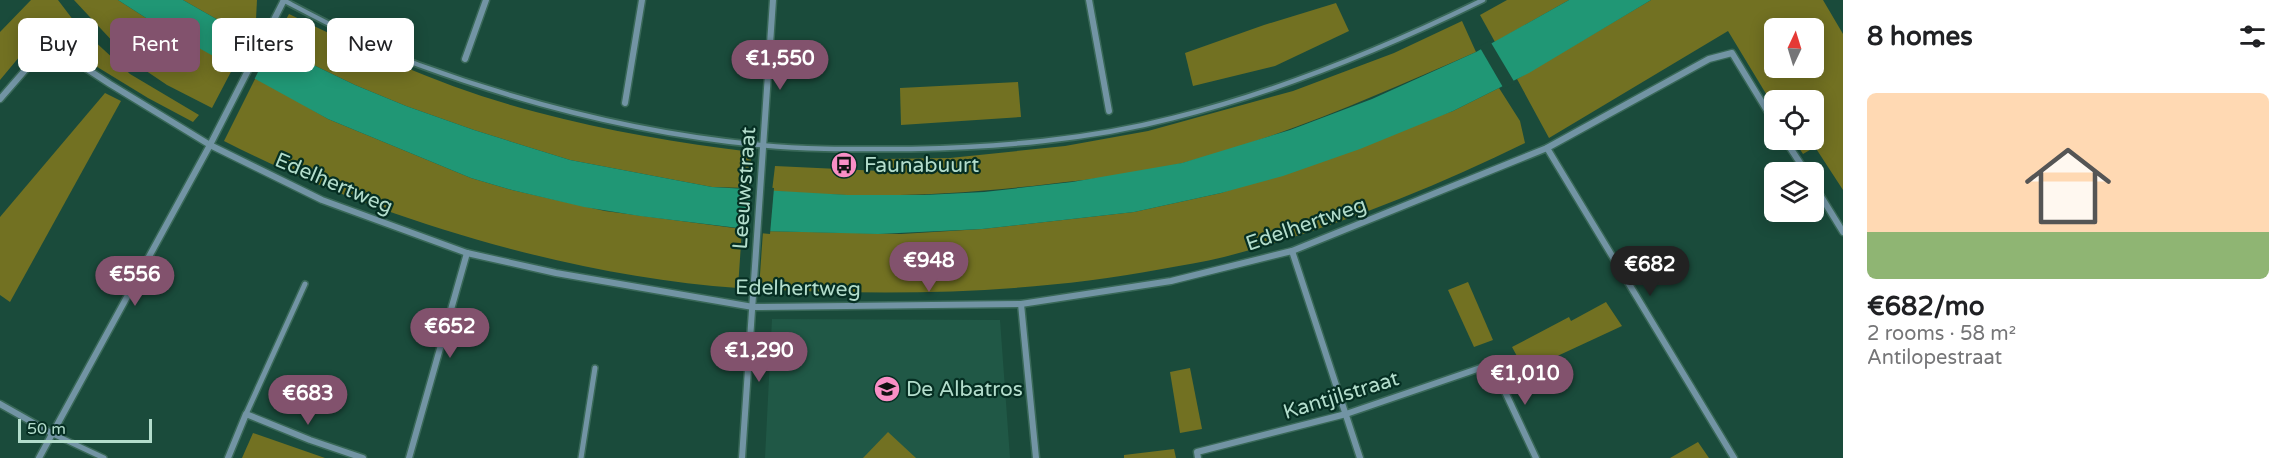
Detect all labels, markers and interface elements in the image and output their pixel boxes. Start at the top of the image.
chip: Buy [18,18,98,72]
chip: Rent [110,18,200,72]
chip: Filters [212,18,315,72]
chip: New [327,18,414,72]
north arrow [1764,18,1824,78]
map controls [1764,18,1824,222]
icon: filters [2236,20,2269,53]
text: 8 homes [1867,21,1973,52]
pin: €1,550 [731,40,829,91]
text: €1,550 [745,47,815,71]
button: locate [1764,90,1824,150]
street label: Leeuwstraat [728,126,761,250]
icon: home [2014,132,2122,240]
street label: Edelhertweg [271,147,397,220]
bus stop icon: Faunabuurt [829,150,859,180]
place label: Faunabuurt [864,153,979,178]
button: layers [1764,162,1824,222]
street label: Edelhertweg [1243,192,1370,257]
pin: €948 [893,242,965,293]
pin: €682 [1614,246,1686,297]
text: €948 [903,249,955,273]
text: €682 [1624,253,1676,277]
pin: €556 [99,256,171,307]
text: €556 [109,263,161,287]
street label: Edelhertweg [735,275,861,302]
text: €682/mo [1867,291,1985,322]
pin: €652 [414,308,486,359]
text: €652 [424,315,476,339]
text: 2 rooms · 58 m² [1867,322,2016,346]
pin: €1,290 [710,332,808,383]
text: €1,290 [724,339,794,363]
text: Antilopestraat [1867,346,2002,370]
pin: €1,010 [1476,355,1574,406]
text: €1,010 [1490,362,1560,386]
street label: Kantjilstraat [1280,366,1402,425]
school or university icon: De Albatros [872,374,902,404]
pin: €683 [272,375,344,426]
place label: De Albatros [906,377,1023,402]
text: €683 [282,382,334,406]
scale bar [18,416,152,444]
text: 50 m [27,419,66,439]

